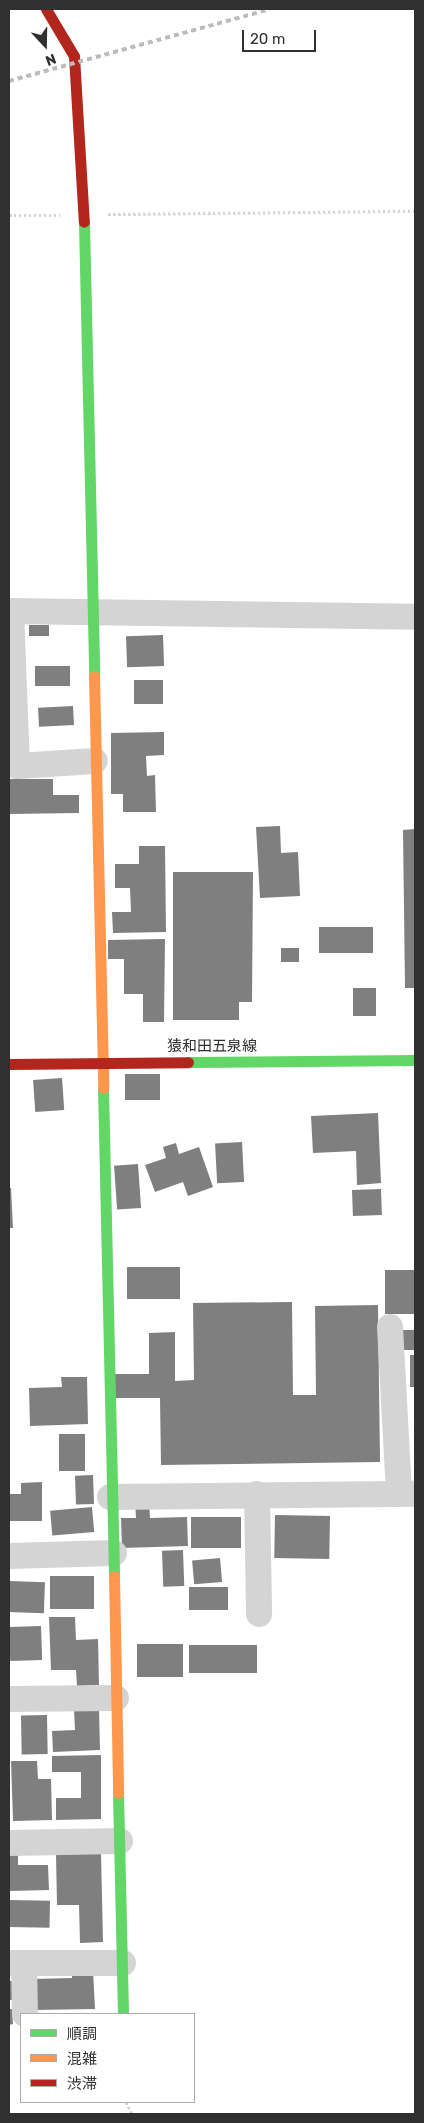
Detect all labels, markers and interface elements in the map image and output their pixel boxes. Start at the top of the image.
north arrow [20,20,70,70]
scale bar [244,20,318,52]
text: 20 m [250,30,285,48]
text: N [43,50,58,69]
street label: 猿和田五泉線 [167,1038,257,1056]
legend [20,2013,195,2103]
text: 順調 [67,2025,97,2043]
text: 混雑 [67,2050,97,2068]
text: 渋滞 [67,2075,97,2093]

